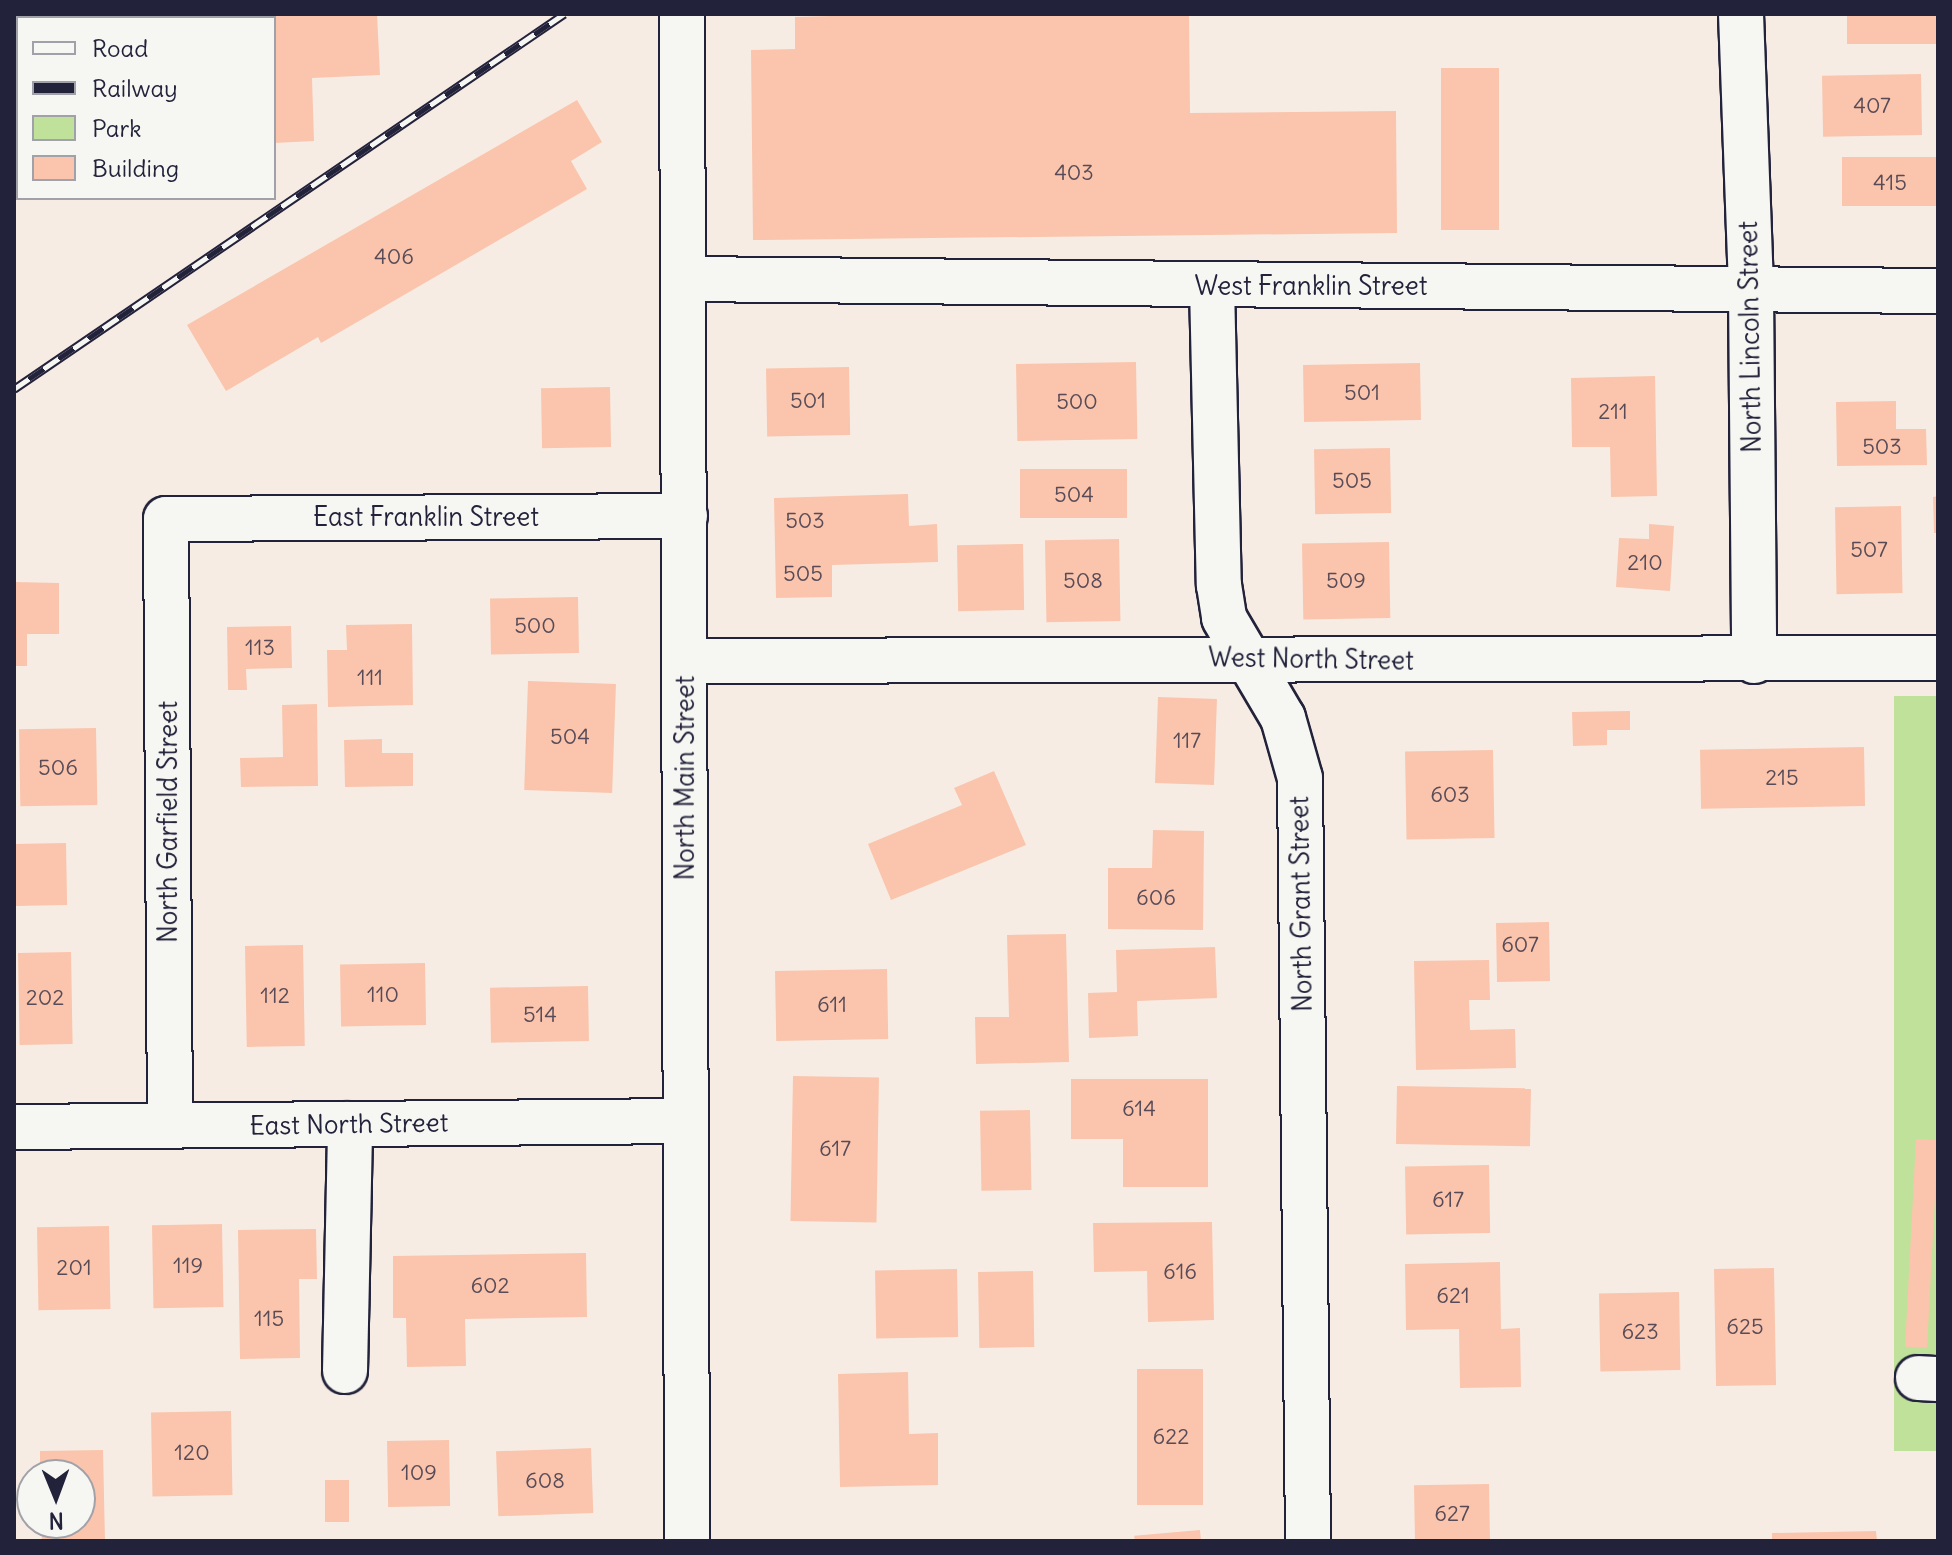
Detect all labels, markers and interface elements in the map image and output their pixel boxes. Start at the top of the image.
legend [16,16,276,200]
text: Road [92,33,148,63]
text: Railway [92,73,178,103]
house number: 407 [1853,93,1891,119]
text: Park [92,113,142,143]
text: Building [92,153,179,183]
house number: 403 [1054,160,1094,186]
house number: 415 [1873,170,1907,196]
street label: North Lincoln Street [1732,221,1768,453]
house number: 406 [374,244,414,270]
street label: West Franklin Street [1195,270,1427,302]
house number: 501 [1344,380,1380,406]
house number: 501 [790,388,826,414]
house number: 500 [1056,389,1098,415]
house number: 211 [1598,399,1628,425]
house number: 503 [1862,434,1902,460]
house number: 505 [1332,468,1372,494]
house number: 504 [1054,482,1094,508]
street label: East Franklin Street [313,501,539,533]
house number: 503 [785,508,825,534]
house number: 507 [1850,537,1888,563]
house number: 210 [1627,550,1663,576]
house number: 505 [783,561,823,587]
house number: 508 [1063,568,1103,594]
house number: 509 [1326,568,1366,594]
house number: 500 [514,613,556,639]
house number: 113 [245,635,275,661]
street label: West North Street [1208,642,1414,676]
house number: 111 [357,665,383,691]
street label: North Main Street [669,675,701,881]
street label: North Garfield Street [152,701,184,943]
house number: 504 [550,724,590,750]
house number: 117 [1173,728,1201,754]
house number: 506 [38,755,78,781]
house number: 215 [1765,765,1799,791]
house number: 603 [1430,782,1470,808]
street label: North Grant Street [1284,796,1318,1012]
house number: 606 [1136,885,1176,911]
house number: 607 [1501,932,1539,958]
house number: 110 [367,982,399,1008]
house number: 112 [260,983,290,1009]
house number: 202 [26,985,64,1011]
house number: 611 [817,992,847,1018]
house number: 514 [523,1002,557,1028]
house number: 614 [1122,1096,1156,1122]
street label: East North Street [249,1107,449,1141]
house number: 617 [819,1136,851,1162]
house number: 617 [1432,1187,1464,1213]
house number: 119 [173,1253,203,1279]
house number: 201 [56,1255,92,1281]
house number: 616 [1163,1259,1197,1285]
house number: 602 [470,1273,510,1299]
house number: 621 [1436,1283,1470,1309]
house number: 115 [254,1306,284,1332]
house number: 625 [1726,1314,1764,1340]
house number: 623 [1621,1319,1659,1345]
house number: 622 [1153,1424,1189,1450]
house number: 120 [174,1440,210,1466]
north arrow [16,1459,96,1539]
house number: 109 [401,1460,437,1486]
house number: 608 [525,1468,565,1494]
house number: 627 [1434,1501,1470,1527]
text: N [49,1507,64,1535]

